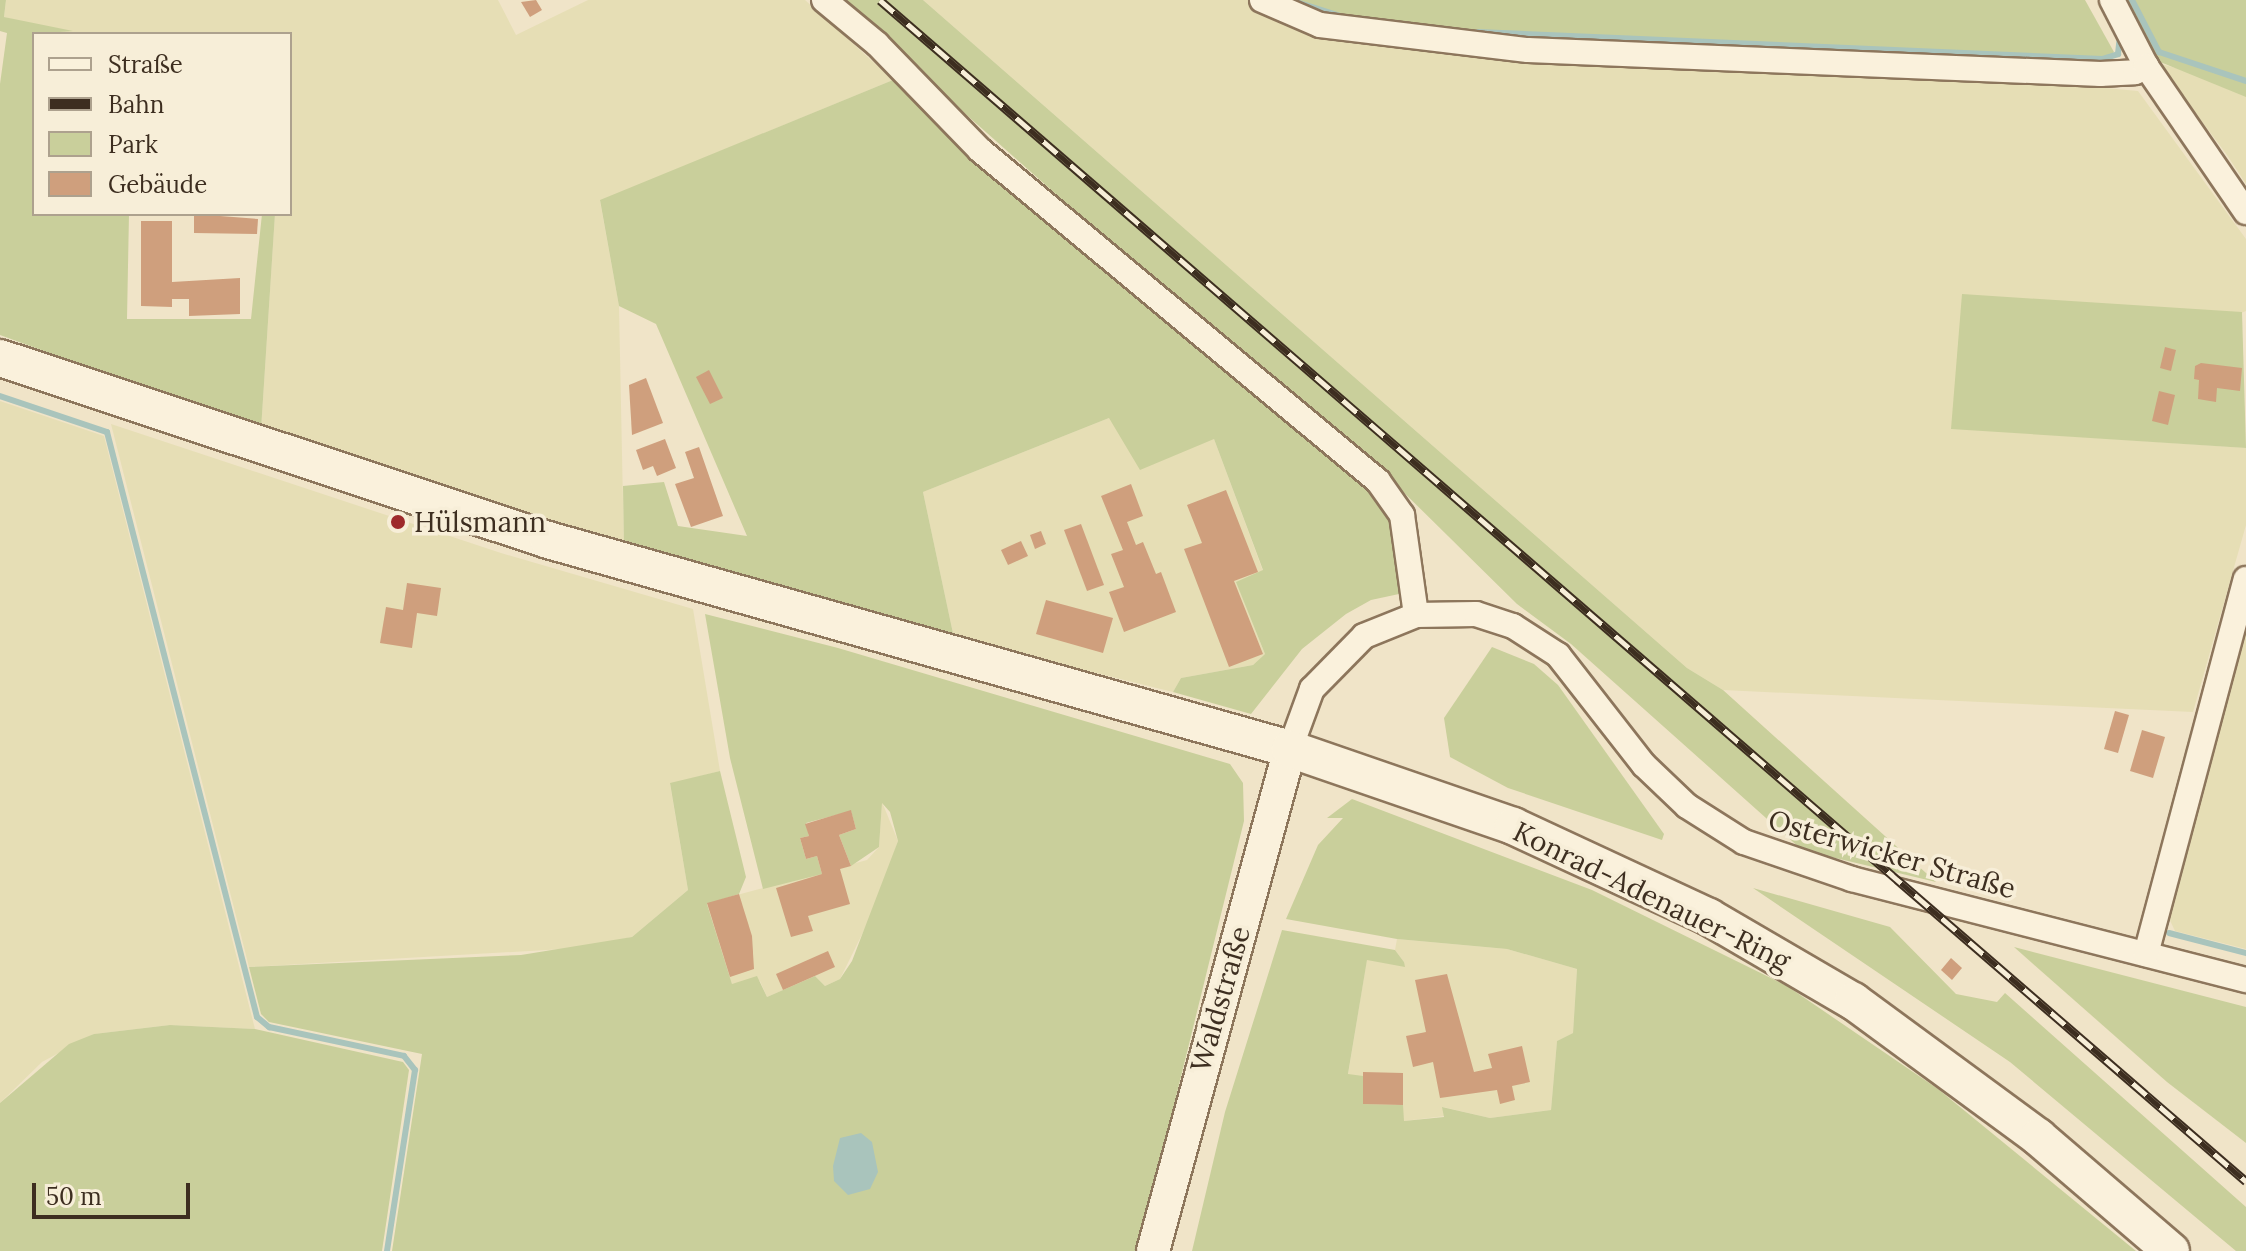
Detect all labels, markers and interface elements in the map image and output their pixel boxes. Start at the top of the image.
legend [32,32,292,216]
text: Straße [108,49,183,80]
text: Bahn [108,89,164,120]
text: Park [108,129,158,160]
text: Gebäude [108,169,207,200]
place label: Hülsmann [414,505,546,539]
marker: Hülsmann [389,513,407,531]
street label: Osterwicker Straße [1765,803,2019,905]
street label: Konrad-Adenauer-Ring [1508,814,1796,978]
street label: Waldstraße [1183,922,1257,1076]
scale bar [36,1167,194,1217]
text: 50 m [46,1181,102,1212]

